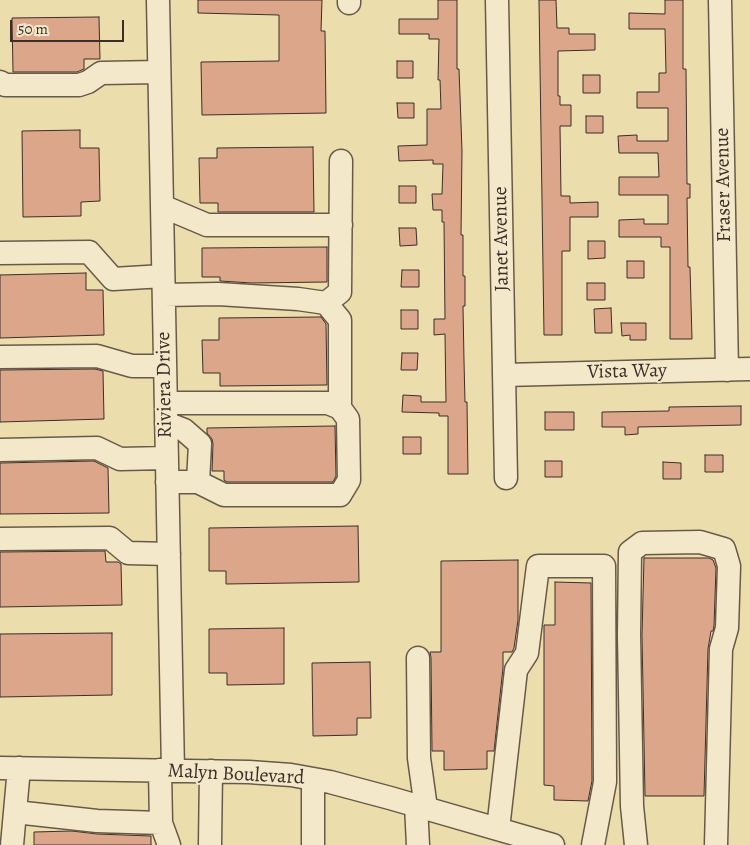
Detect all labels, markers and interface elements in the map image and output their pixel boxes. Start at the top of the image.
scale bar [12,10,126,42]
text: 50 m [18,19,48,39]
street label: Fraser Avenue [711,127,737,243]
street label: Janet Avenue [489,186,515,292]
street label: Riviera Drive [152,331,178,439]
street label: Vista Way [587,359,667,385]
street label: Malyn Boulevard [167,759,305,791]

